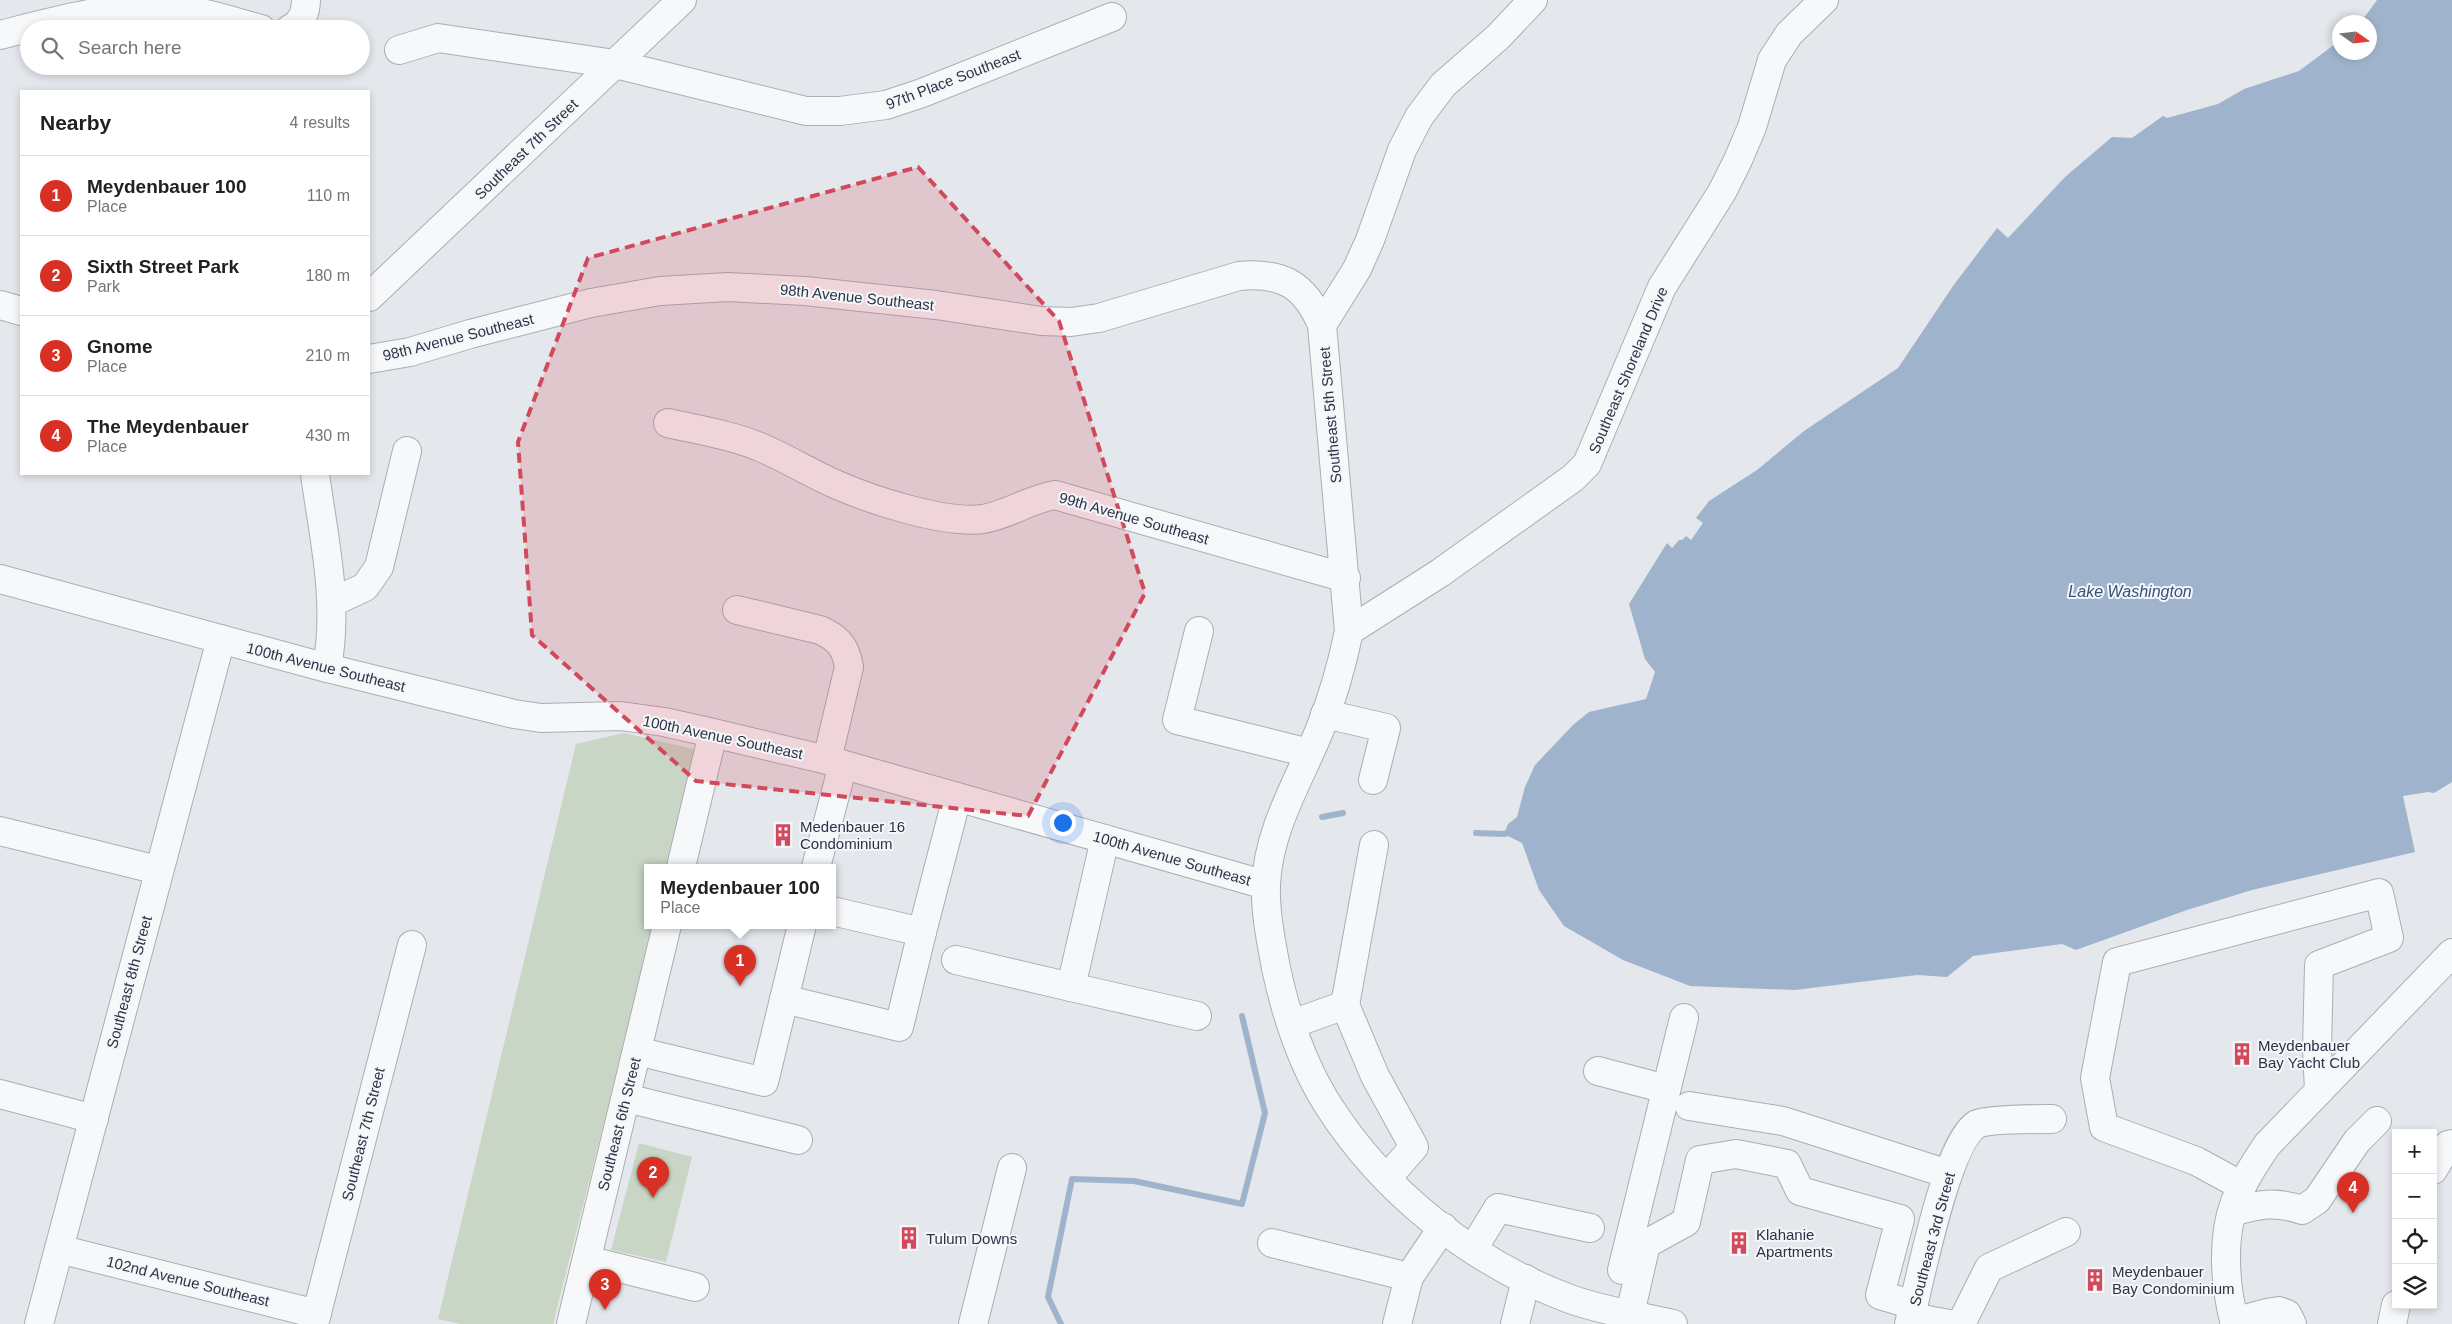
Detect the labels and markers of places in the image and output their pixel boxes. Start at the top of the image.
place label: Medenbauer 16 Condominium [800,818,905,852]
building icon: Medenbauer 16 Condominium [770,822,796,848]
pin: 1 [724,945,756,986]
place label: Meydenbauer Bay Yacht Club [2258,1037,2360,1071]
building icon: Meydenbauer Bay Yacht Club [2229,1041,2255,1067]
pin: 2 [637,1157,669,1198]
pin: 4 [2337,1172,2369,1213]
building icon: Tulum Downs [896,1225,922,1251]
place label: Klahanie Apartments [1756,1226,1833,1260]
place label: Tulum Downs [926,1230,1017,1247]
building icon: Klahanie Apartments [1726,1230,1752,1256]
place label: Meydenbauer Bay Condominium [2112,1263,2235,1297]
building icon: Meydenbauer Bay Condominium [2082,1267,2108,1293]
pin: 3 [589,1269,621,1310]

